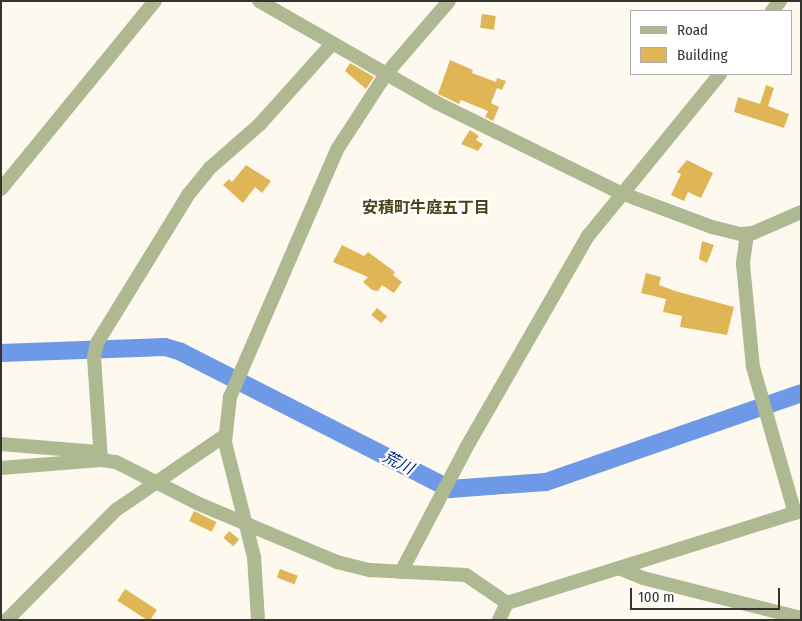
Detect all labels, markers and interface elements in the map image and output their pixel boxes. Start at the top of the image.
legend [630,10,792,75]
text: Road [677,21,708,39]
text: Building [677,46,728,64]
district label: 安積町牛庭五丁目 [362,198,490,218]
water label: 荒川 [379,447,417,479]
scale bar [632,578,782,610]
text: 100 m [638,588,675,606]

